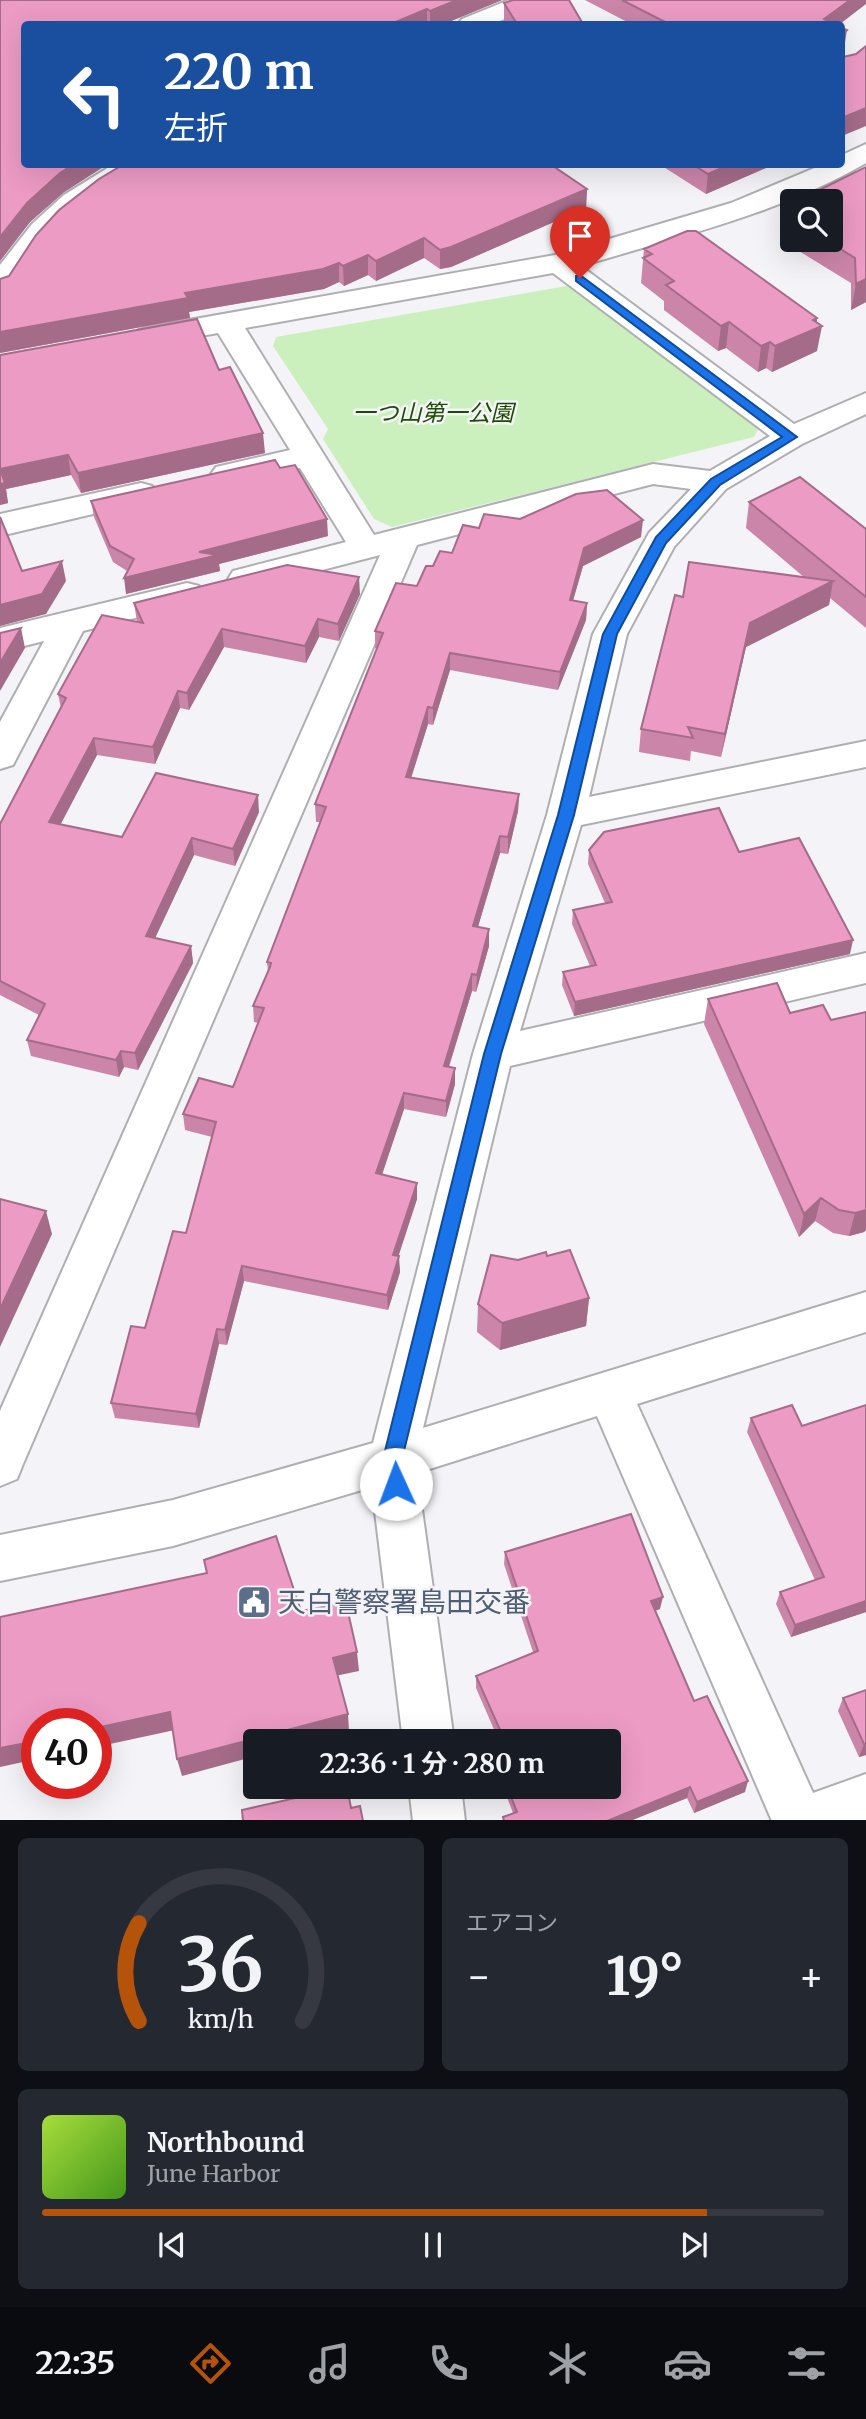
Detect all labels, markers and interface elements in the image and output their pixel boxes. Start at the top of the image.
text: 220 m [164,41,314,102]
icon: left [49,49,140,140]
text: 左折 [164,108,228,148]
map controls [780,189,843,252]
button: search [780,189,843,252]
pin [550,206,610,278]
icon: arrive [561,217,599,255]
park label: 一つ山第一公園 [353,398,517,427]
position arrow [359,1447,433,1521]
public building icon: 天白警察署島田交番 [235,1583,273,1621]
place label: 天白警察署島田交番 [278,1584,530,1620]
speed limit sign: 40 [21,1708,112,1799]
text: 22:36 · 1 分 · 280 m [320,1747,544,1780]
text: エアコン [466,1908,558,1937]
text: 36 [178,1919,264,2011]
text: 19° [606,1944,684,2009]
text: − [466,1953,491,2000]
text: + [799,1953,824,2000]
text: km/h [188,2002,254,2034]
text: Northbound [147,2126,305,2159]
text: June Harbor [147,2159,280,2188]
icon: previous [153,2226,191,2264]
icon: pause [414,2226,452,2264]
icon: next [675,2226,713,2264]
icon: directions [186,2339,235,2388]
icon: music [305,2339,354,2388]
icon: phone [424,2339,473,2388]
icon: climate [543,2339,592,2388]
icon: car [663,2339,712,2388]
icon: filters [782,2339,831,2388]
text: 22:35 [35,2343,115,2383]

